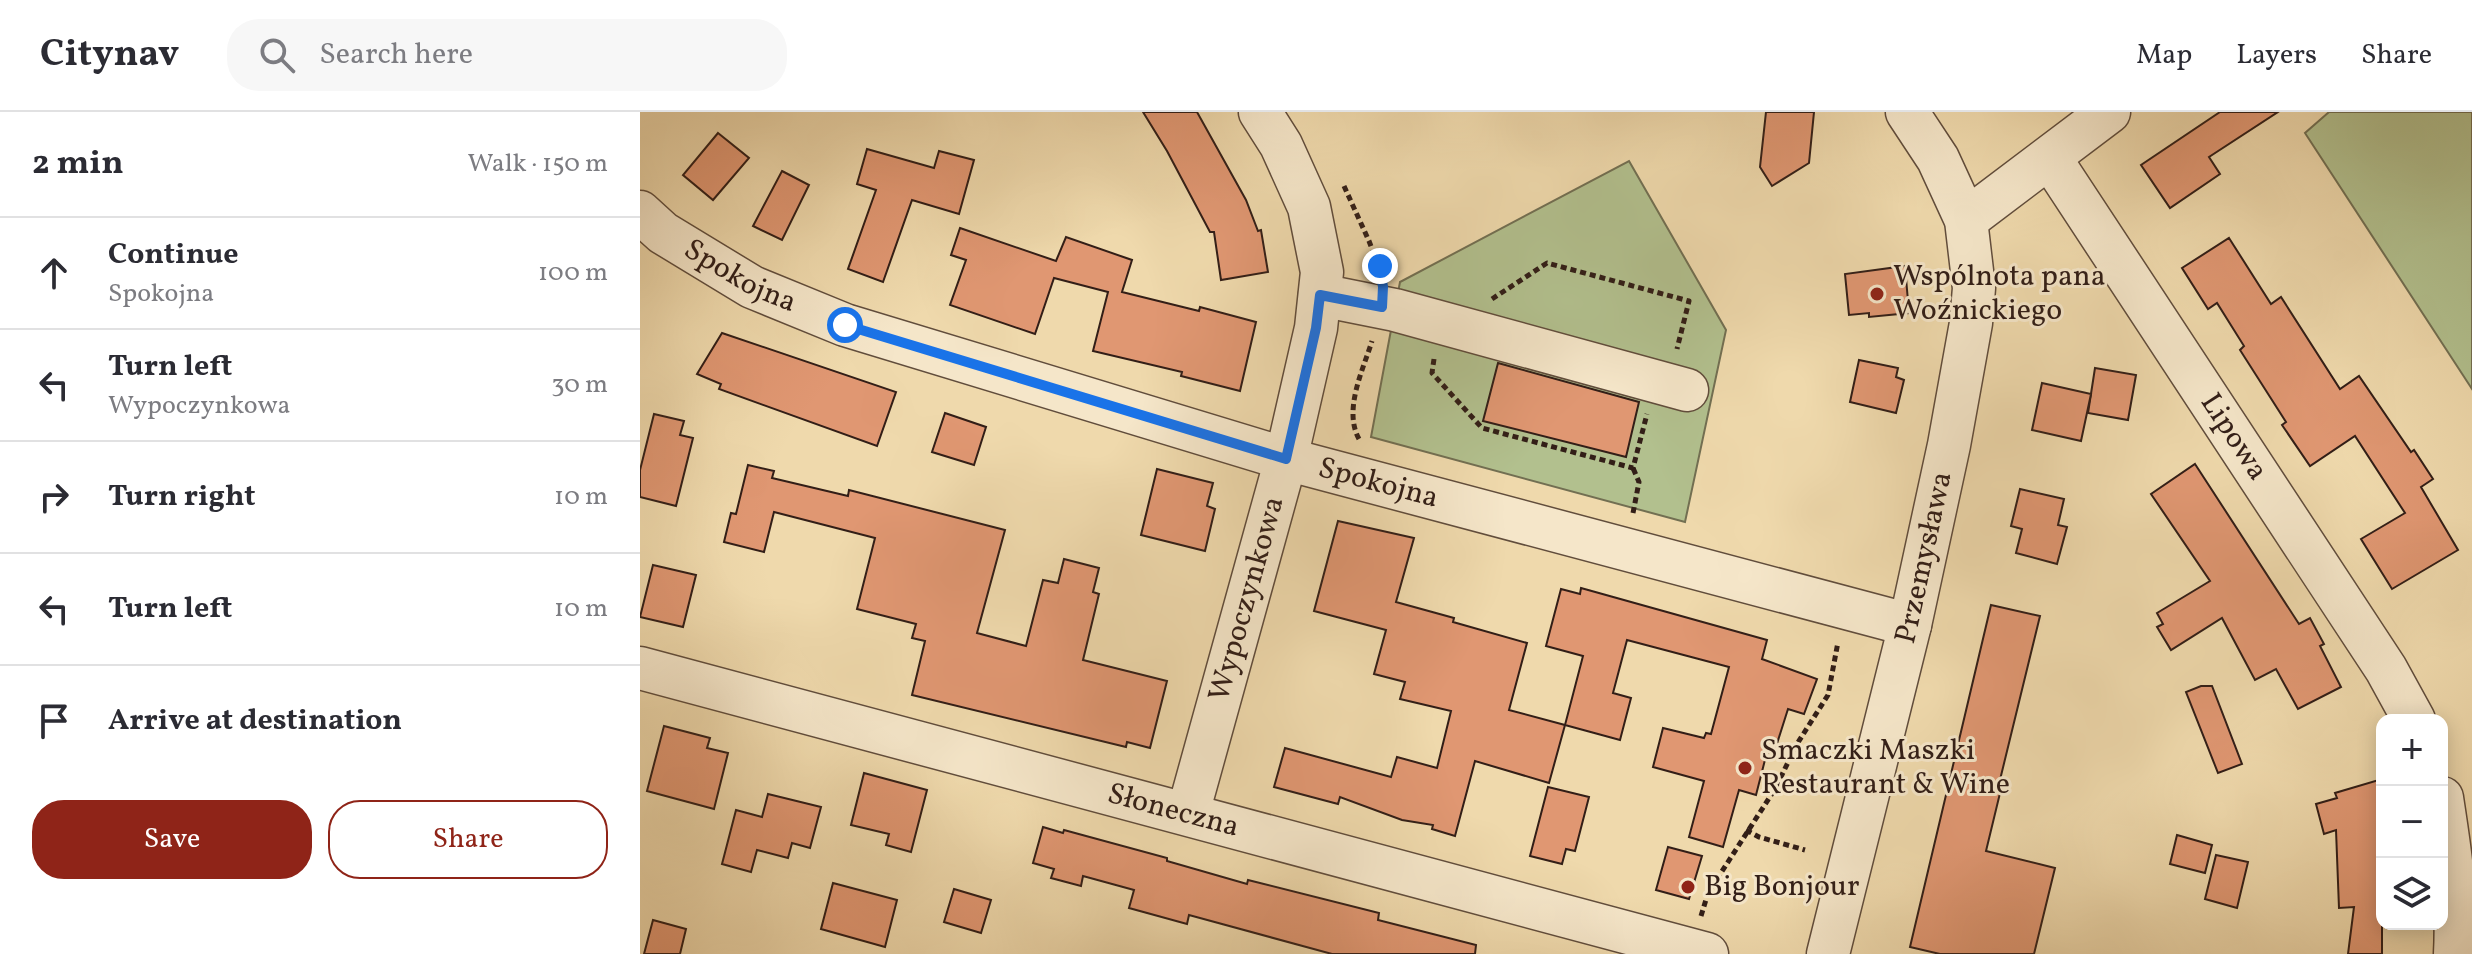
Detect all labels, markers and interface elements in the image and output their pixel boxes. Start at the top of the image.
search box [227,19,787,91]
text: Citynav [40,29,179,82]
icon: search [255,33,299,77]
text: Search here [319,34,473,76]
text: Map [2136,36,2192,75]
text: Layers [2236,36,2317,75]
text: Share [2361,36,2432,75]
text: 2 min [32,141,124,188]
text: Walk · 150 m [467,146,608,182]
street label: Spokojna [676,229,803,324]
text: Continue [108,234,239,276]
route end [1362,248,1398,284]
icon: ahead [32,251,76,295]
text: 100 m [538,255,608,291]
place label: Wspólnota pana Woźnickiego [1893,256,2106,332]
text: Spokojna [108,276,214,312]
marker: Wspólnota pana Woźnickiego [1868,285,1886,303]
route start [827,307,863,343]
text: Turn left [108,346,232,388]
icon: left [32,363,76,407]
text: 30 m [551,367,608,403]
street label: Lipowa [2189,385,2278,489]
text: Wypoczynkowa [108,388,291,424]
street label: Spokojna [1313,447,1443,520]
street label: Przemysława [1885,468,1964,648]
icon: right [32,475,76,519]
text: Turn right [108,476,256,518]
text: 10 m [554,479,608,515]
street label: Wypoczynkowa [1199,492,1296,706]
icon: left [32,587,76,631]
text: Turn left [108,588,232,630]
text: 10 m [554,591,608,627]
icon: arrive [32,699,76,743]
text: Arrive at destination [108,700,402,742]
map controls [2376,714,2448,930]
button: + [2376,714,2448,786]
place label: Smaczki Maszki Restaurant & Wine [1761,730,2010,806]
marker: Smaczki Maszki Restaurant & Wine [1736,759,1754,777]
street label: Słoneczna [1103,773,1244,849]
button: − [2376,786,2448,858]
button: Save [32,800,312,879]
button: Share [328,800,608,879]
button: layers [2376,858,2448,930]
place label: Big Bonjour [1704,866,1860,908]
marker: Big Bonjour [1679,878,1697,896]

